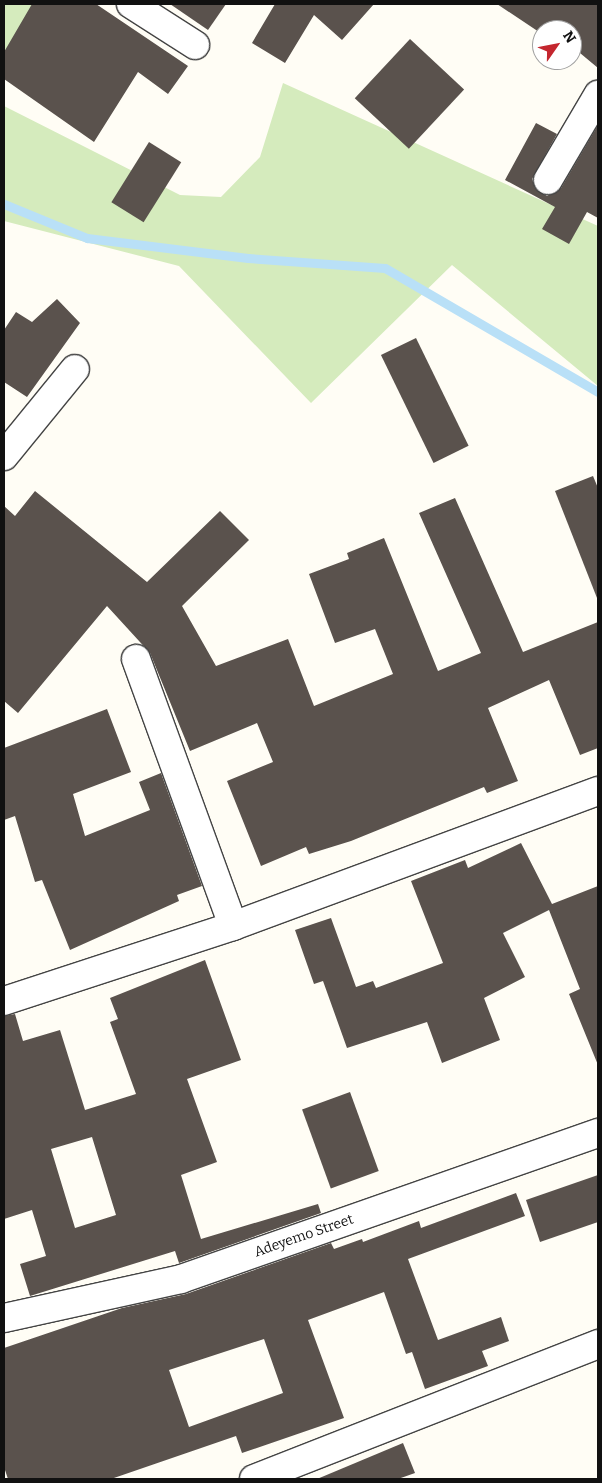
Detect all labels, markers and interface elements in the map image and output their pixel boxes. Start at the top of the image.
north arrow [532,20,582,70]
text: N [559,28,579,46]
street label: Adeyemo Street [252,1211,356,1261]

